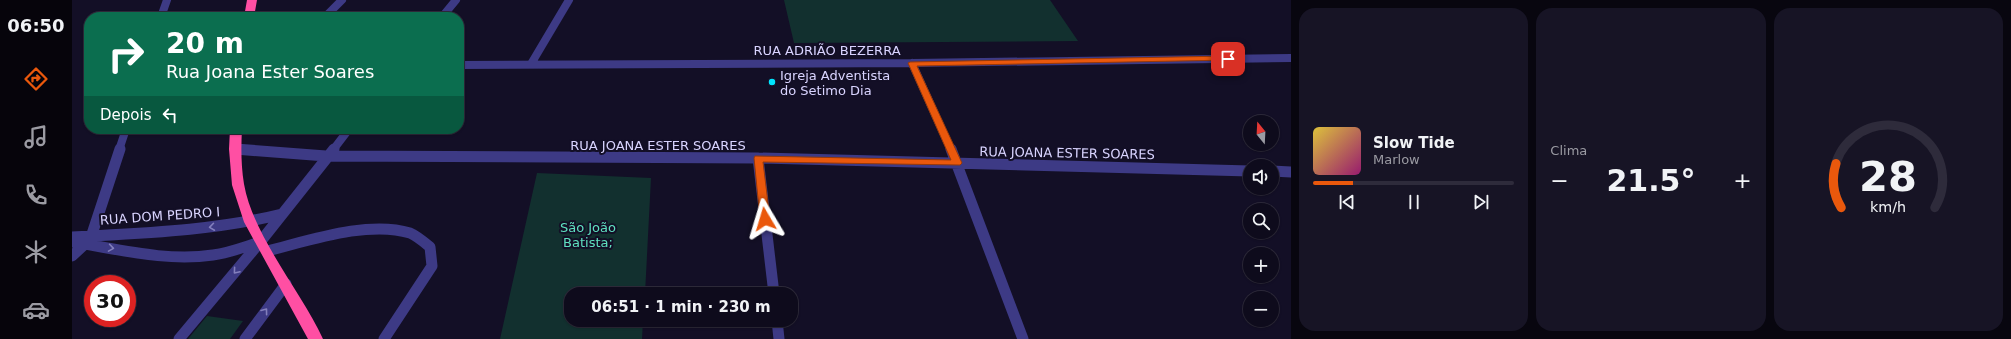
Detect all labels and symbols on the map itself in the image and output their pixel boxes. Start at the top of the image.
pin [1211,42,1245,76]
street label: RUA ADRIÃO BEZERRA [753,43,901,58]
place label: Igreja Adventista do Setimo Dia [780,68,890,98]
marker: Igreja Adventista do Setimo Dia [767,77,777,87]
north arrow [1243,115,1279,151]
street label: RUA JOANA ESTER SOARES [570,138,746,153]
street label: RUA JOANA ESTER SOARES [979,144,1155,162]
position arrow [744,198,786,240]
street label: RUA DOM PEDRO I [99,204,221,228]
park label: São João Batista; [560,220,616,250]
one-way arrow [209,222,215,231]
one-way arrow [107,243,114,252]
one-way arrow [234,266,241,274]
speed limit sign: 30 [84,275,136,327]
one-way arrow [260,309,267,316]

